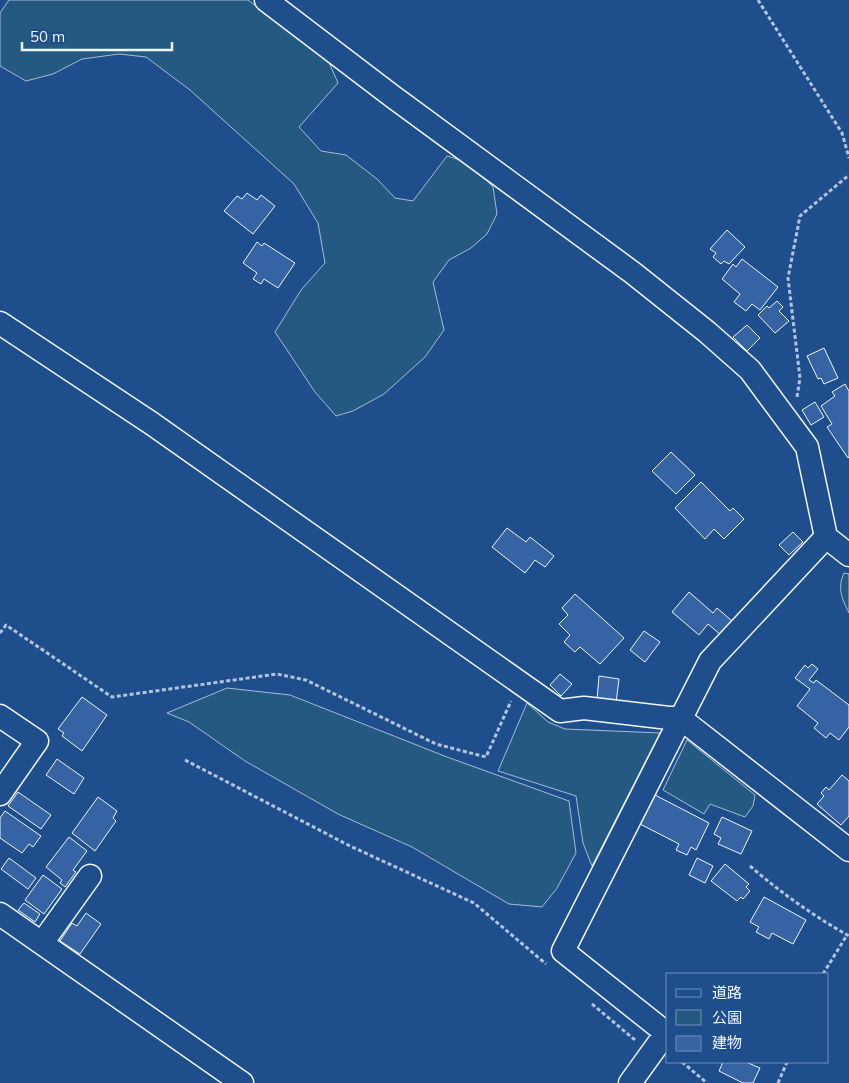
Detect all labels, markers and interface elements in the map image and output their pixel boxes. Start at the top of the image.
scale bar [22,20,172,52]
text: 50 m [30,27,65,46]
legend [666,973,829,1063]
text: 道路 [712,983,742,1002]
text: 公園 [712,1008,742,1027]
text: 建物 [712,1033,742,1052]

